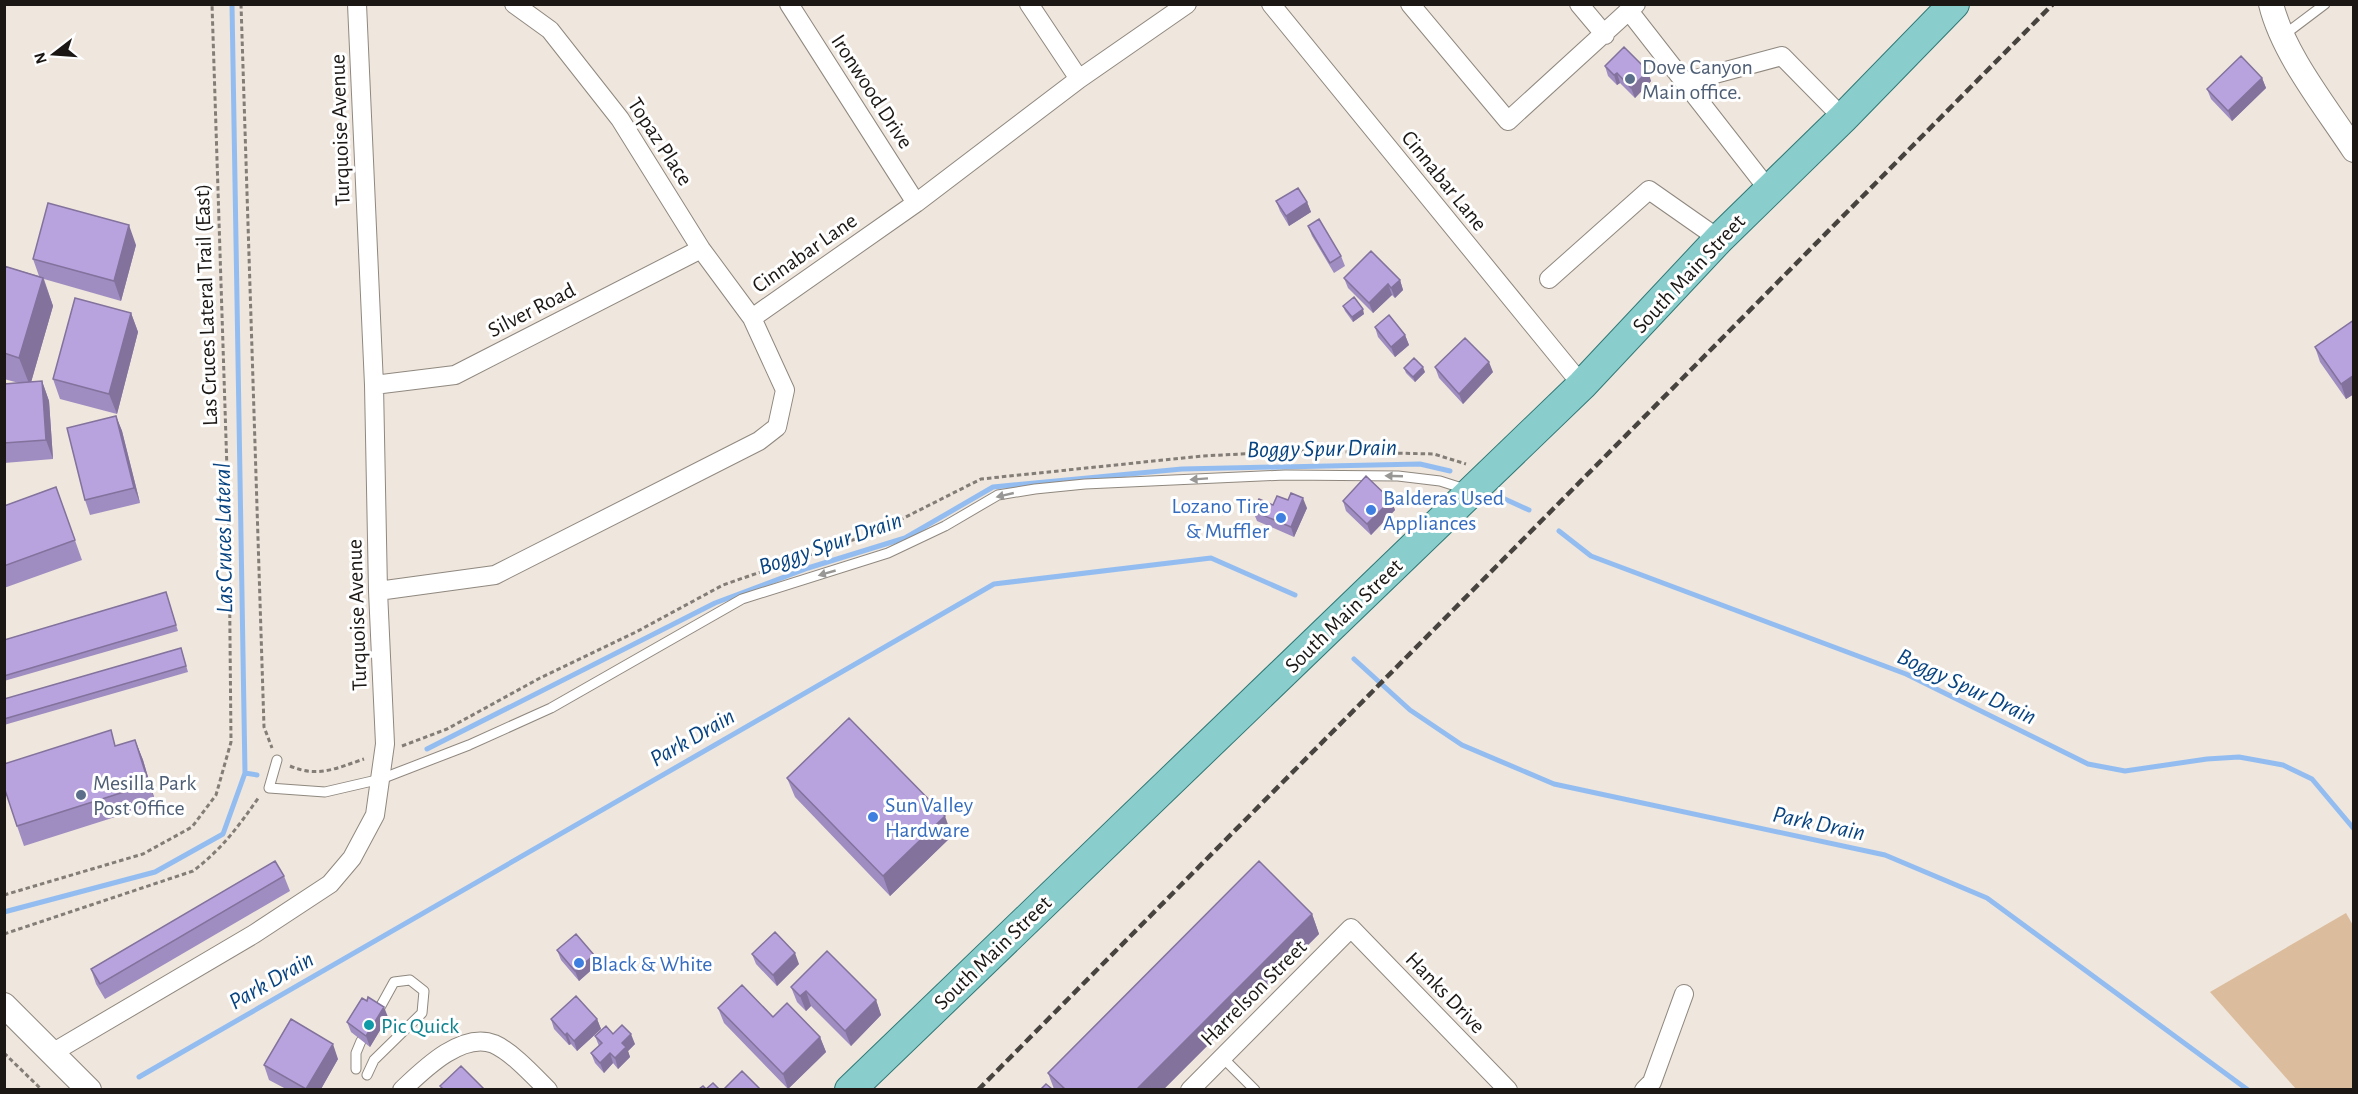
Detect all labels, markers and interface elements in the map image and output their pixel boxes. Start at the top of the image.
north arrow [24,24,84,84]
street label: Ironwood Drive [827,31,917,153]
text: N [31,50,50,66]
street label: Turquoise Avenue [326,54,354,206]
place label: Dove Canyon Main office. [1642,56,1753,103]
marker: Dove Canyon Main office. [1623,72,1637,86]
street label: Topaz Place [624,94,697,189]
street label: Cinnabar Lane [1397,126,1491,235]
street label: Las Cruces Lateral Trail (East) [191,183,221,426]
street label: Cinnabar Lane [748,209,861,297]
street label: South Main Street [1628,210,1749,337]
street label: Silver Road [484,279,579,341]
water label: Boggy Spur Drain [1247,436,1397,462]
water label: Las Cruces Lateral [211,462,237,613]
one-way arrow [1384,472,1403,481]
one-way arrow [1189,475,1208,484]
place label: Balderas Used Appliances [1383,487,1504,534]
one-way arrow [995,490,1014,500]
place label: Lozano Tire & Muffler [1172,495,1269,542]
marker: Balderas Used Appliances [1364,503,1378,517]
water label: Boggy Spur Drain [755,508,905,580]
marker: Lozano Tire & Muffler [1274,511,1288,525]
street label: Turquoise Avenue [343,539,371,691]
street label: South Main Street [1281,555,1407,677]
one-way arrow [818,569,836,578]
water label: Boggy Spur Drain [1894,644,2040,729]
water label: Park Drain [646,704,739,772]
place label: Mesilla Park Post Office [93,772,196,819]
marker: Mesilla Park Post Office [74,788,88,802]
place label: Sun Valley Hardware [885,794,974,841]
water label: Park Drain [1771,803,1867,845]
marker: Sun Valley Hardware [866,810,880,824]
street label: South Main Street [930,892,1056,1014]
street label: Harrelson Street [1196,935,1311,1050]
water label: Park Drain [225,947,318,1015]
street label: Hanks Drive [1401,948,1489,1038]
place label: Black & White [591,953,712,975]
marker: Black & White [572,956,586,970]
place label: Pic Quick [381,1015,459,1037]
marker: Pic Quick [362,1018,376,1032]

